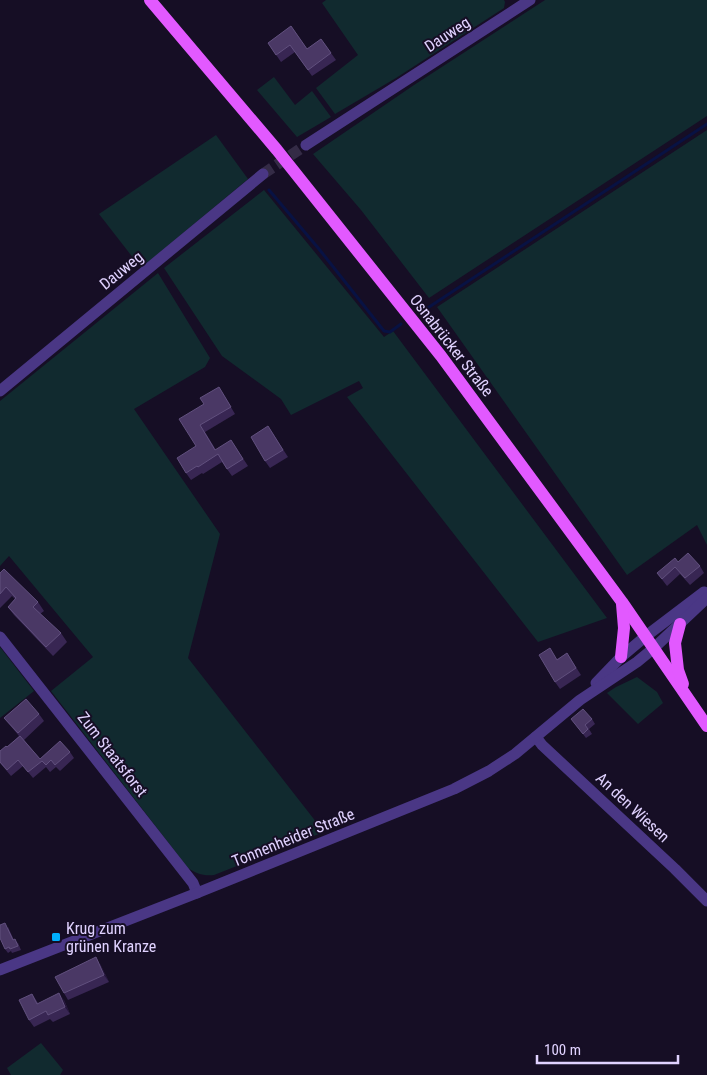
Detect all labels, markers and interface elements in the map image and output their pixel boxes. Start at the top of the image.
street label: Dauweg [421,13,474,56]
street label: Dauweg [96,247,147,294]
street label: Osnabrücker Straße [406,290,497,400]
street label: Zum Staatsforst [74,708,152,801]
street label: An den Wiesen [592,769,673,846]
street label: Tonnenheider Straße [229,804,357,871]
place label: Krug zum grünen Kranze [66,919,156,956]
marker: Krug zum grünen Kranze [50,931,62,943]
scale bar [537,1032,678,1064]
text: 100 m [544,1041,581,1059]

